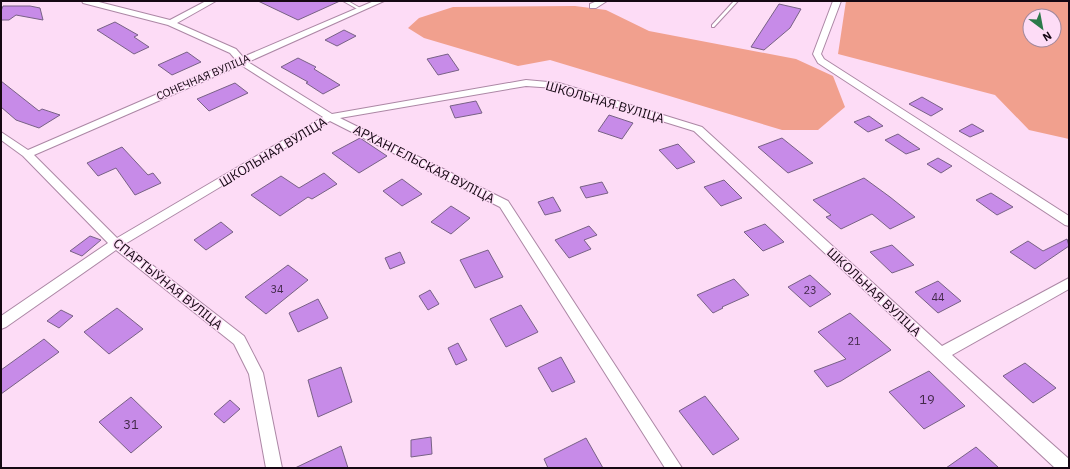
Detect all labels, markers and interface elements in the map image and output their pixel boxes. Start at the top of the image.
north arrow [1022,8,1062,48]
text: N [1040,28,1054,45]
street label: СОНЕЧНАЯ ВУЛІЦА [154,51,252,103]
street label: ШКОЛЬНАЯ ВУЛІЦА [544,77,667,127]
street label: ШКОЛЬНАЯ ВУЛІЦА [216,113,331,191]
street label: АРХАНГЕЛЬСКАЯ ВУЛІЦА [350,121,498,207]
street label: СПАРТЫЎНАЯ ВУЛІЦА [110,235,227,334]
street label: ШКОЛЬНАЯ ВУЛІЦА [823,244,925,341]
house number: 34 [270,282,284,296]
house number: 23 [803,283,817,297]
house number: 44 [931,290,945,304]
house number: 21 [847,334,861,348]
house number: 19 [919,391,935,408]
house number: 31 [123,416,139,433]

